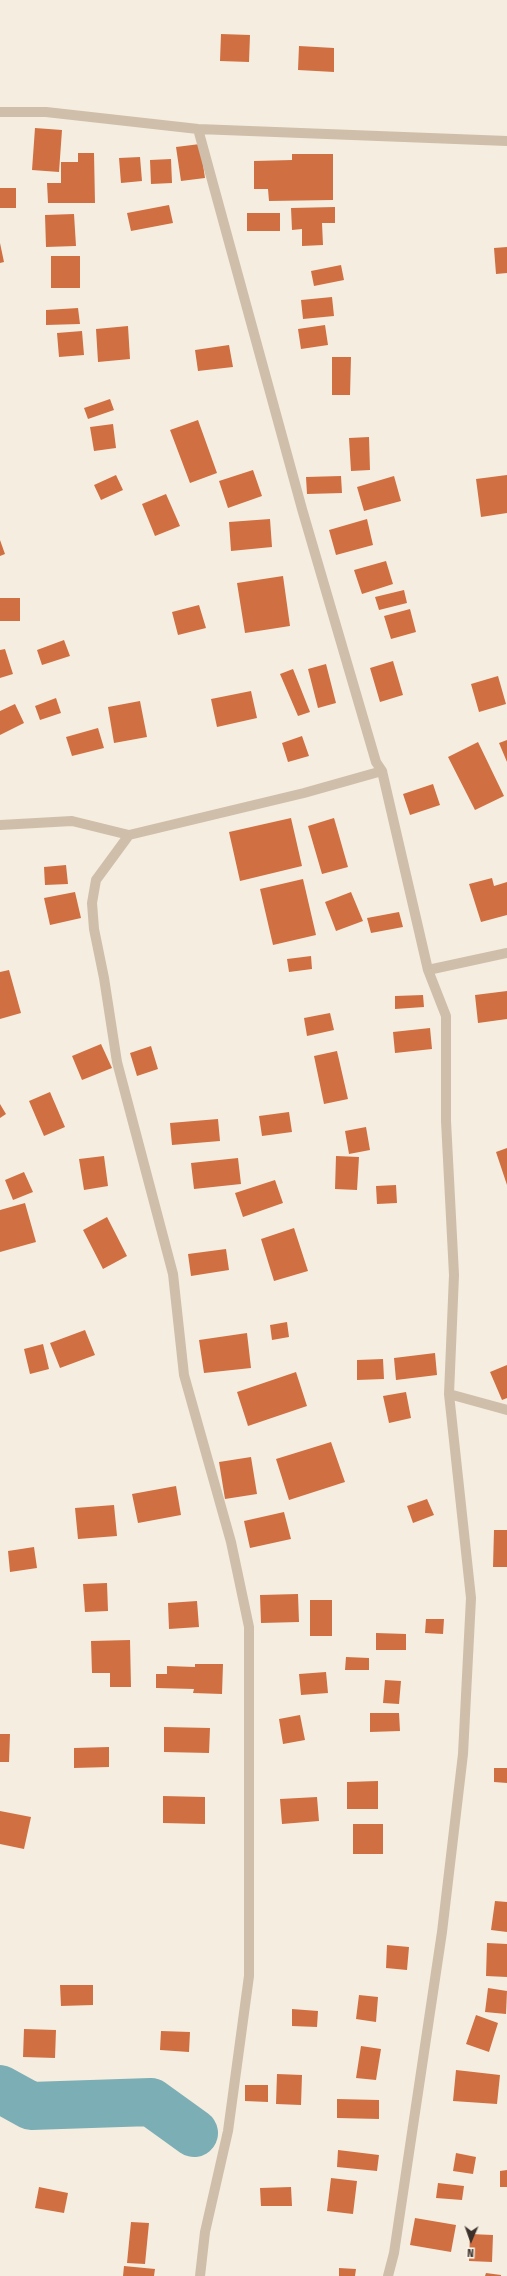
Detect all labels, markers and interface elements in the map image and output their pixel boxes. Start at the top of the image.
north arrow [451,2220,491,2260]
text: N [467,2246,474,2259]

